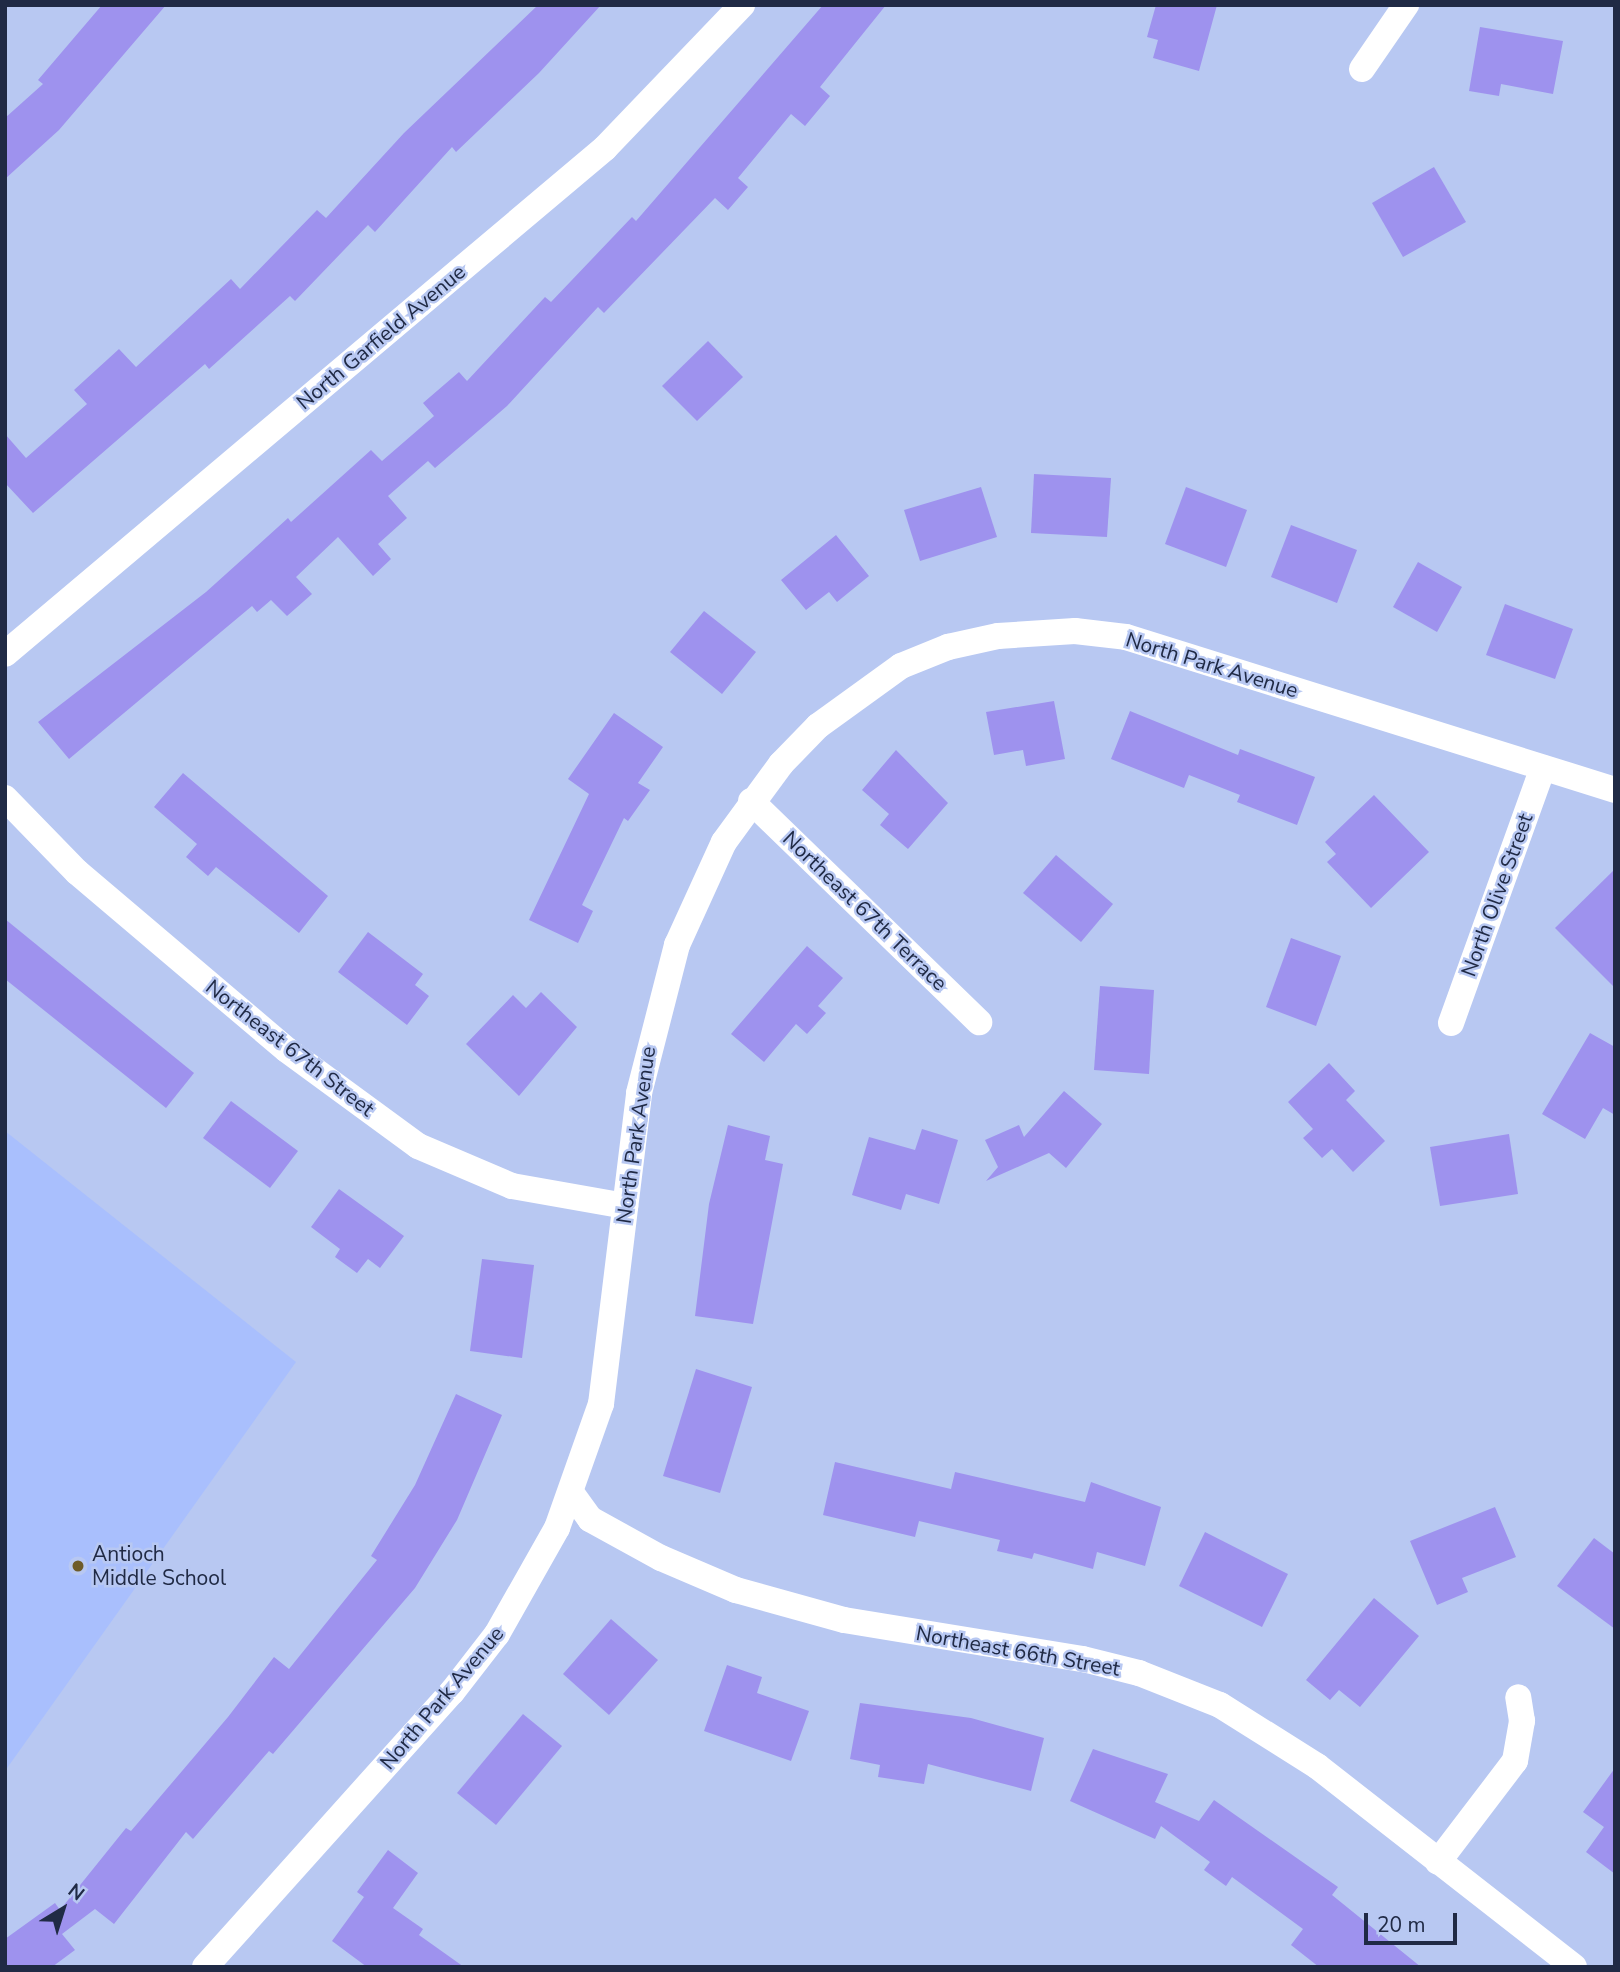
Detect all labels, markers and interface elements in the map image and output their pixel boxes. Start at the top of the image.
street label: North Garfield Avenue [291,259,471,415]
street label: North Park Avenue [1123,627,1301,703]
street label: North Olive Street [1456,810,1538,980]
street label: Northeast 67th Terrace [778,826,952,996]
street label: Northeast 67th Street [201,974,379,1122]
street label: North Park Avenue [611,1045,661,1225]
place label: Antioch Middle School [92,1541,226,1591]
marker: Antioch Middle School [70,1558,86,1574]
street label: North Park Avenue [375,1621,509,1775]
street label: Northeast 66th Street [914,1621,1122,1681]
north arrow [28,1874,98,1944]
text: N [62,1878,90,1907]
scale bar [1368,1898,1461,1942]
text: 20 m [1377,1911,1426,1939]

